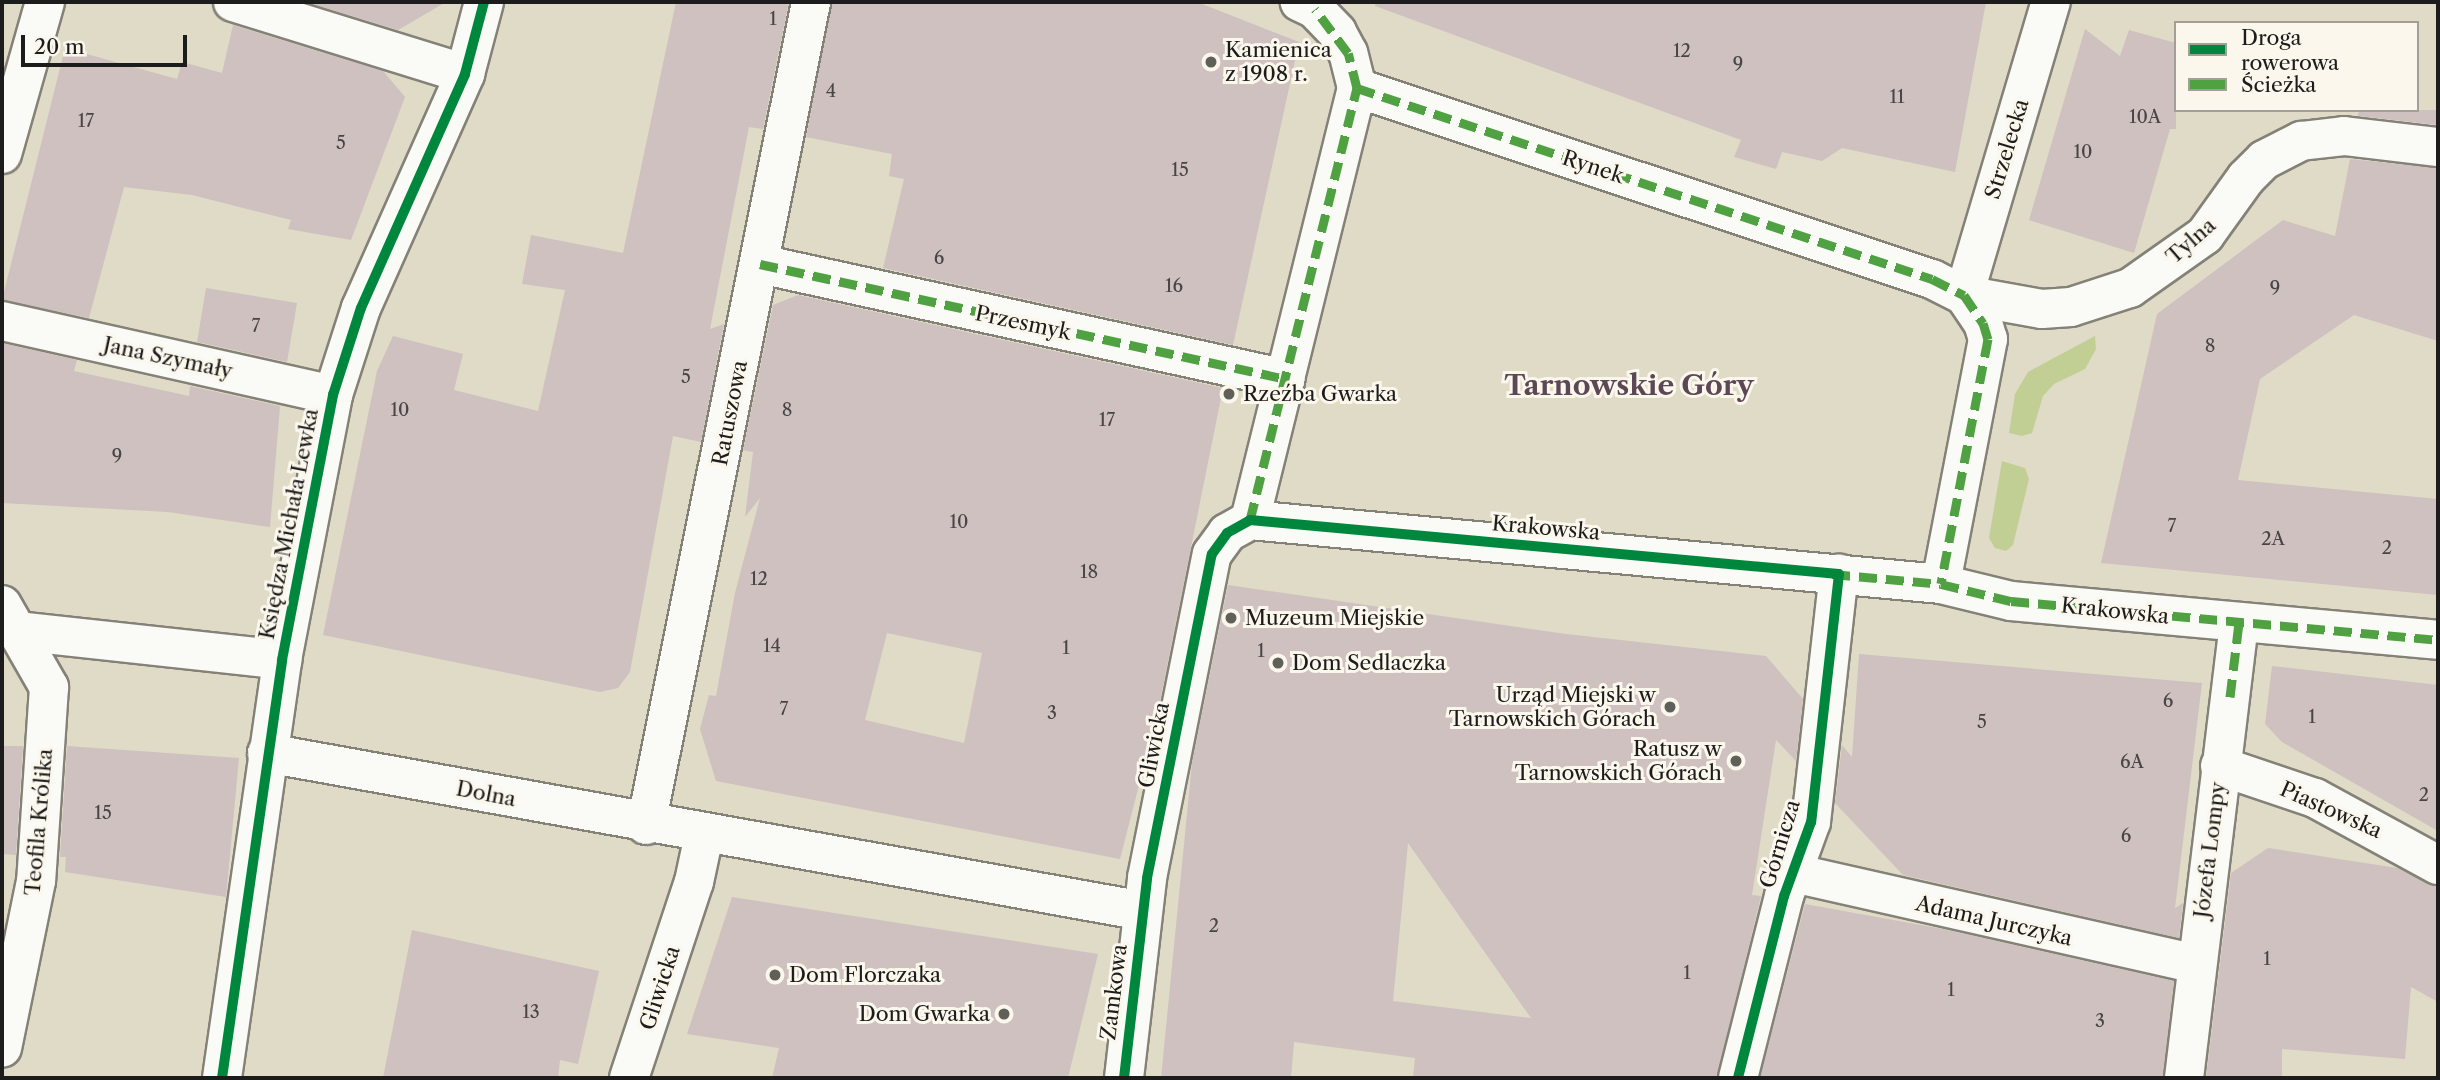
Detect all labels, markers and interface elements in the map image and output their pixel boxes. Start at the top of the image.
house number: 1 [769,8,777,30]
scale bar [24,21,191,65]
legend [2174,21,2419,112]
text: Droga rowerowa [2241,25,2339,75]
text: 20 m [34,34,85,59]
place label: Kamienica z 1908 r. [1225,37,1332,87]
house number: 12 [1673,40,1691,62]
house number: 9 [1733,53,1743,75]
marker: Kamienica z 1908 r. [1203,54,1219,70]
text: Ścieżka [2241,72,2316,97]
house number: 4 [826,80,836,102]
house number: 11 [1889,86,1905,108]
street label: Strzelecka [1980,96,2034,202]
house number: 10A [2129,106,2161,128]
house number: 17 [78,110,94,132]
house number: 5 [336,132,346,154]
house number: 10 [2074,141,2092,163]
street label: Rynek [1559,145,1627,189]
house number: 15 [1171,159,1189,181]
street label: Tylna [2161,213,2221,269]
house number: 6 [934,247,944,269]
house number: 16 [1165,275,1183,297]
house number: 9 [2270,277,2280,299]
street label: Przesmyk [973,301,1073,345]
house number: 7 [252,315,260,337]
street label: Jana Szymały [101,332,235,384]
house number: 8 [2205,335,2215,357]
street label: Ratuszowa [707,358,753,468]
house number: 5 [681,366,691,388]
district label: Tarnowskie Góry [1504,368,1754,402]
place label: Rzeźba Gwarka [1243,381,1397,407]
marker: Rzeźba Gwarka [1221,386,1237,402]
house number: 10 [391,399,409,421]
house number: 8 [782,399,792,421]
street label: Księdza Michała Lewka [254,406,324,642]
house number: 17 [1099,409,1115,431]
house number: 9 [112,445,122,467]
house number: 10 [950,511,968,533]
street label: Krakowska [1491,511,1601,545]
house number: 7 [2168,515,2176,537]
house number: 2A [2261,528,2285,550]
house number: 2 [2382,537,2392,559]
house number: 18 [1080,561,1098,583]
house number: 12 [750,568,768,590]
street label: Krakowska [2060,593,2170,629]
place label: Muzeum Miejskie [1245,605,1424,631]
marker: Muzeum Miejskie [1223,610,1239,626]
house number: 14 [763,635,781,657]
house number: 1 [1062,637,1070,659]
house number: 1 [1257,640,1265,662]
place label: Dom Sedlaczka [1292,650,1446,676]
marker: Dom Sedlaczka [1270,655,1286,671]
place label: Urząd Miejski w Tarnowskich Górach [1449,682,1656,732]
house number: 6 [2163,690,2173,712]
house number: 7 [780,698,788,720]
marker: Urząd Miejski w Tarnowskich Górach [1662,699,1678,715]
street label: Gliwicka [1133,700,1175,790]
house number: 3 [1047,702,1057,724]
house number: 1 [2308,706,2316,728]
house number: 5 [1977,711,1987,733]
place label: Ratusz w Tarnowskich Górach [1515,736,1722,786]
street label: Teofila Królika [20,747,58,897]
house number: 6A [2120,751,2144,773]
marker: Ratusz w Tarnowskich Górach [1728,753,1744,769]
street label: Dolna [454,776,518,812]
street label: Piastowska [2276,776,2386,844]
street label: Józefa Lompy [2189,780,2231,920]
house number: 2 [2419,784,2429,806]
street label: Górnicza [1755,797,1805,891]
house number: 15 [94,802,112,824]
house number: 6 [2121,825,2131,847]
street label: Adama Jurczyka [1913,891,2075,951]
house number: 2 [1209,915,1219,937]
street label: Gliwicka [635,943,685,1033]
street label: Zamkowa [1096,943,1132,1041]
house number: 1 [2263,948,2271,970]
place label: Dom Florczaka [789,962,941,988]
house number: 1 [1683,962,1691,984]
marker: Dom Florczaka [767,967,783,983]
house number: 1 [1947,979,1955,1001]
house number: 13 [522,1001,540,1023]
place label: Dom Gwarka [859,1001,990,1027]
marker: Dom Gwarka [996,1006,1012,1022]
house number: 3 [2095,1010,2105,1032]

